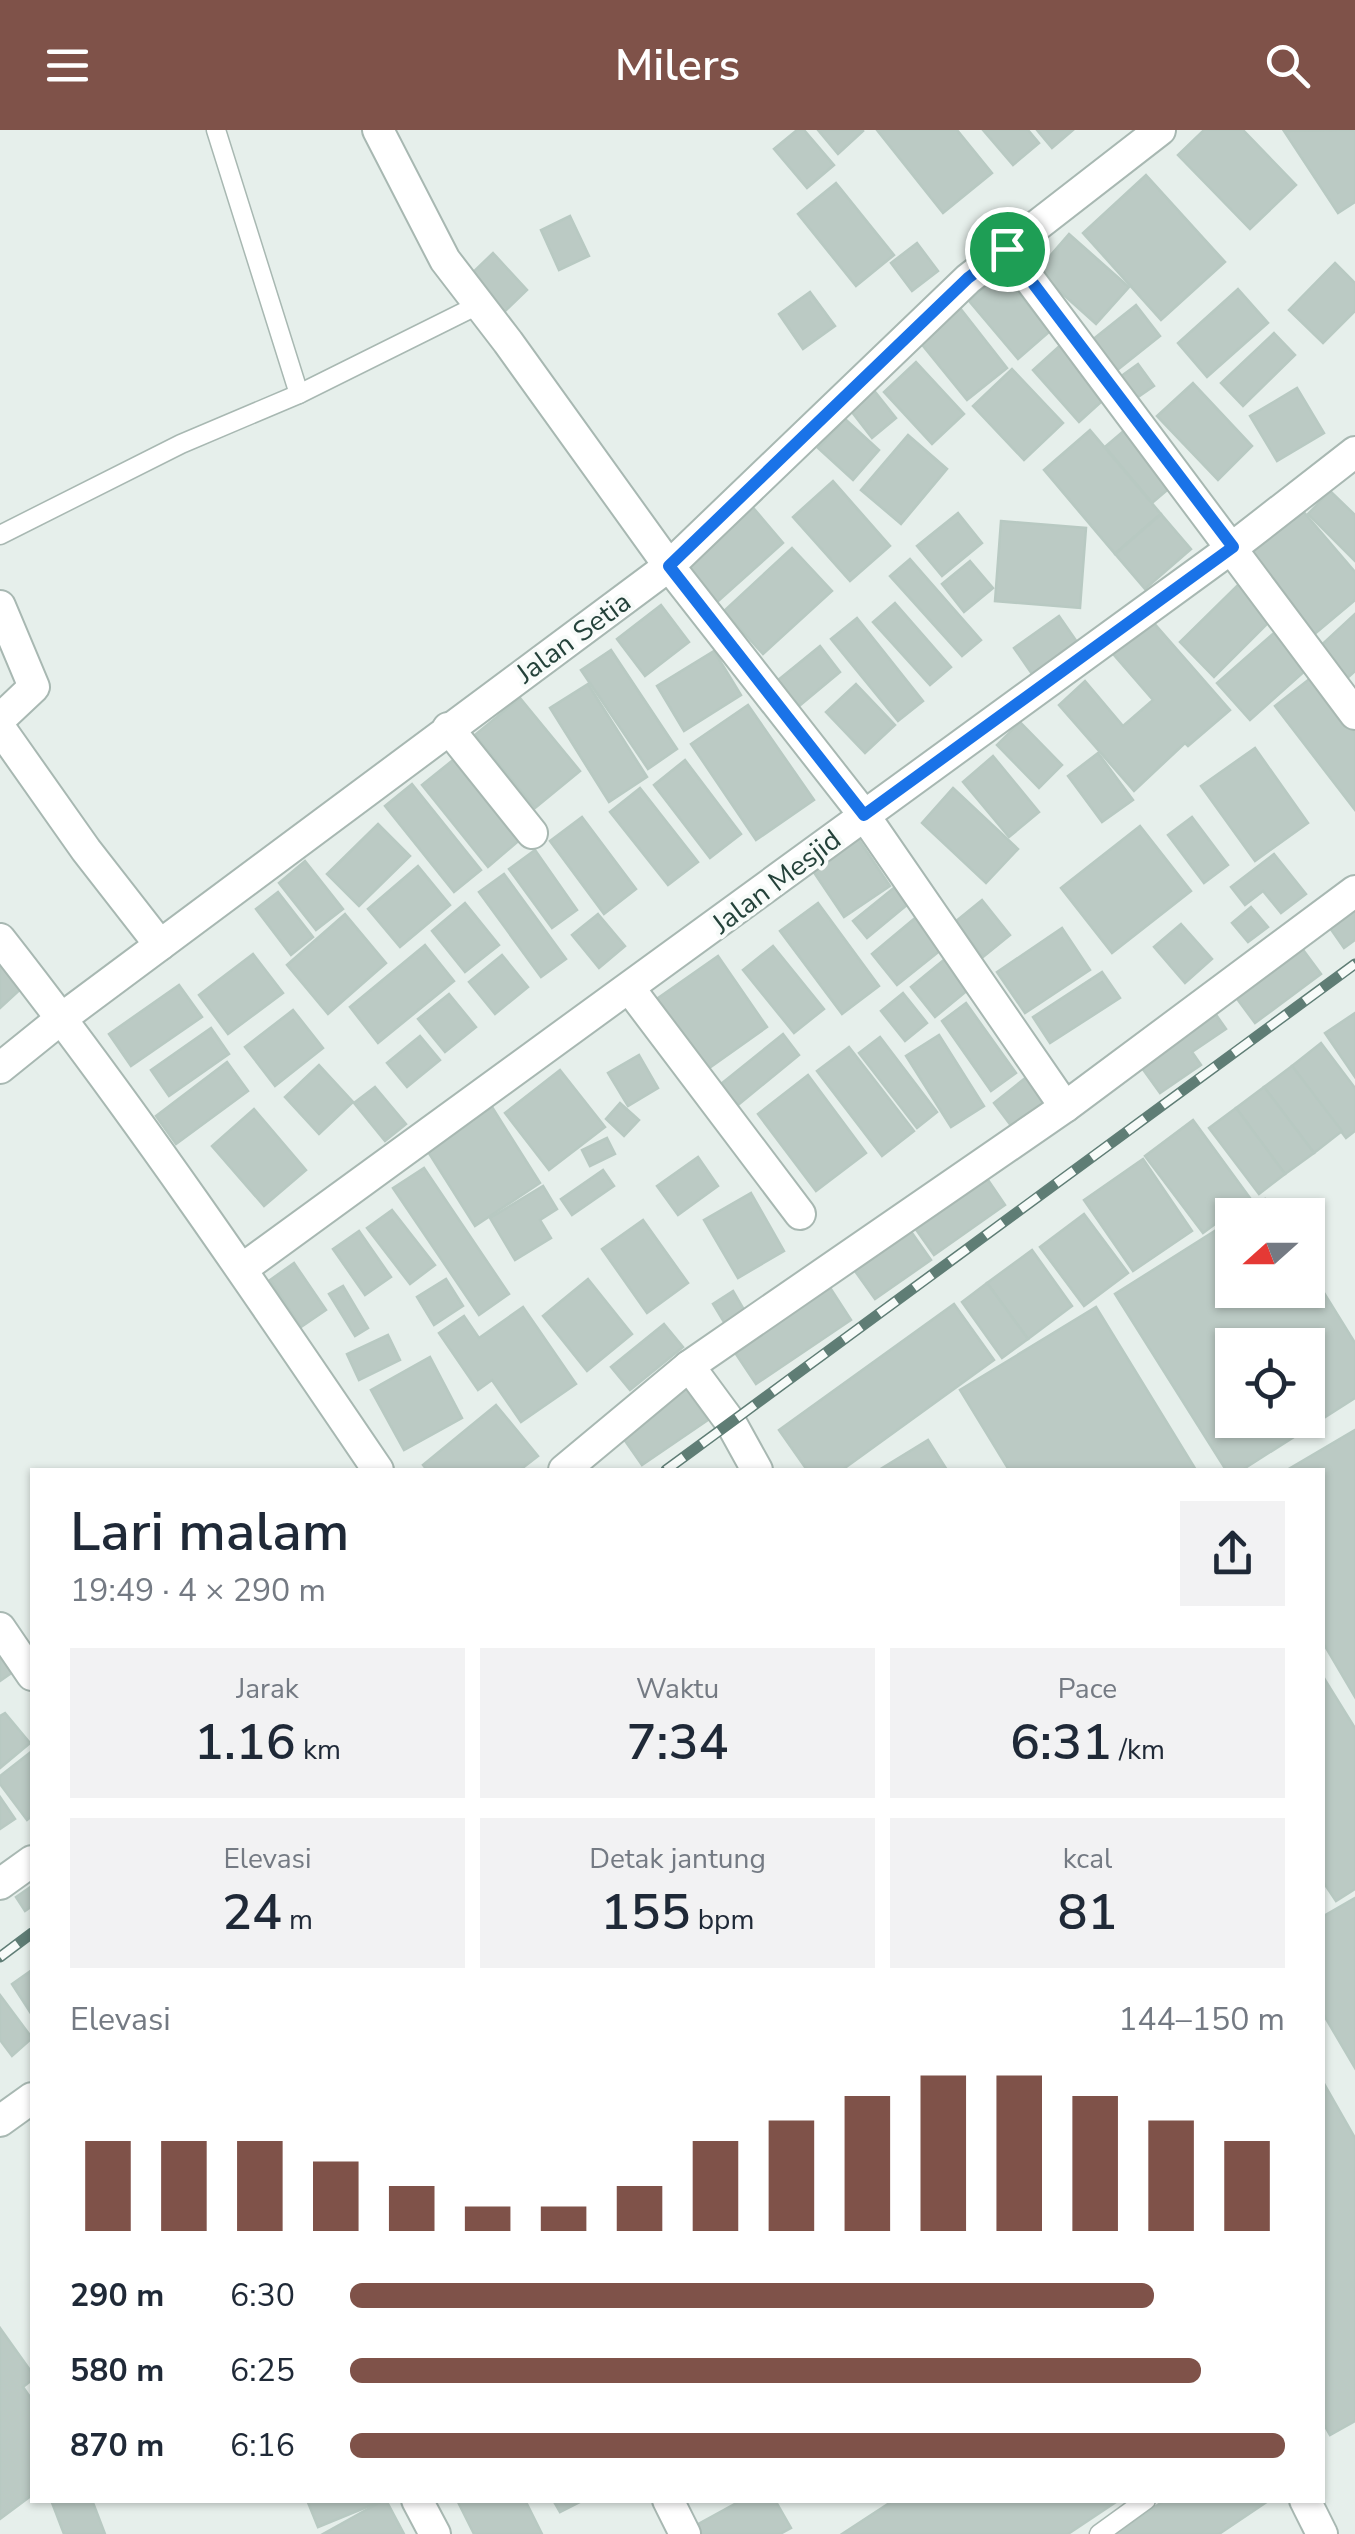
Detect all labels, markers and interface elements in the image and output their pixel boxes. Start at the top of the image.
text: Milers [615,35,740,96]
icon: menu [40,38,95,93]
icon: search [1260,38,1315,93]
pin [965,207,1050,292]
icon: arrive [980,222,1035,277]
street label: Jalan Setia [508,583,639,693]
street label: Jalan Mesjid [704,821,849,943]
north arrow [1215,1198,1325,1308]
map controls [1215,1198,1325,1438]
button: locate [1215,1328,1325,1438]
text: Lari malam [70,1494,349,1569]
button: share [1180,1501,1285,1606]
text: 19:49 · 4 × 290 m [70,1569,326,1612]
text: Jarak [236,1670,299,1708]
text: Waktu [636,1670,719,1708]
text: Pace [1058,1670,1117,1708]
text: 1.16 [194,1708,296,1777]
text: 7:34 [627,1708,728,1777]
text: 6:31 [1010,1708,1112,1777]
text: km [296,1731,341,1769]
text: /km [1112,1731,1165,1769]
text: Elevasi [223,1840,312,1878]
text: Detak jantung [589,1840,766,1878]
text: kcal [1063,1840,1112,1878]
text: 24 [222,1878,282,1947]
text: 155 [601,1878,691,1947]
text: 81 [1058,1878,1118,1947]
text: m [282,1901,313,1939]
text: bpm [691,1901,754,1939]
text: Elevasi [70,1998,171,2041]
text: 144–150 m [1118,1998,1285,2041]
text: 290 m [70,2274,164,2317]
text: 6:30 [230,2274,295,2317]
text: 580 m [70,2349,164,2392]
text: 6:25 [230,2349,295,2392]
text: 870 m [70,2424,164,2467]
text: 6:16 [230,2424,295,2467]

